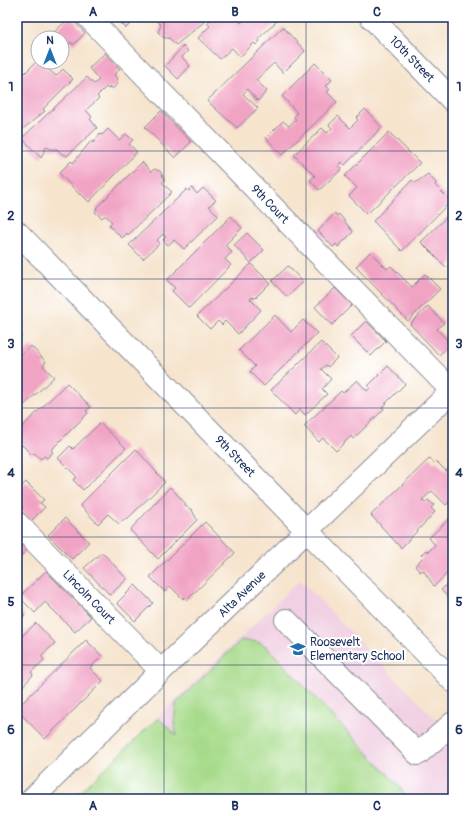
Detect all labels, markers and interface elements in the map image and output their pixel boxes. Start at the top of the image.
text: A [89,4,98,20]
text: B [231,4,239,20]
text: C [373,4,381,20]
north arrow [30,30,70,70]
street label: 10th Street [386,33,437,86]
text: N [46,34,54,47]
text: 1 [8,79,14,95]
text: 1 [456,79,462,95]
street label: 9th Court [247,182,292,227]
text: 2 [7,208,15,224]
text: 2 [455,208,463,224]
text: 3 [7,336,15,352]
text: 3 [455,336,463,352]
street label: 9th Street [211,433,258,480]
text: 4 [7,465,15,481]
text: 4 [455,465,463,481]
street label: Lincoln Court [59,567,118,628]
street label: Alta Avenue [215,568,269,621]
text: 5 [7,594,15,610]
text: 5 [455,594,463,610]
place label: Roosevelt Elementary School [310,635,405,664]
school or university icon: Roosevelt Elementary School [289,640,307,658]
text: 6 [7,722,15,738]
text: 6 [455,722,463,738]
text: A [89,798,98,814]
text: B [231,798,239,814]
text: C [373,798,381,814]

